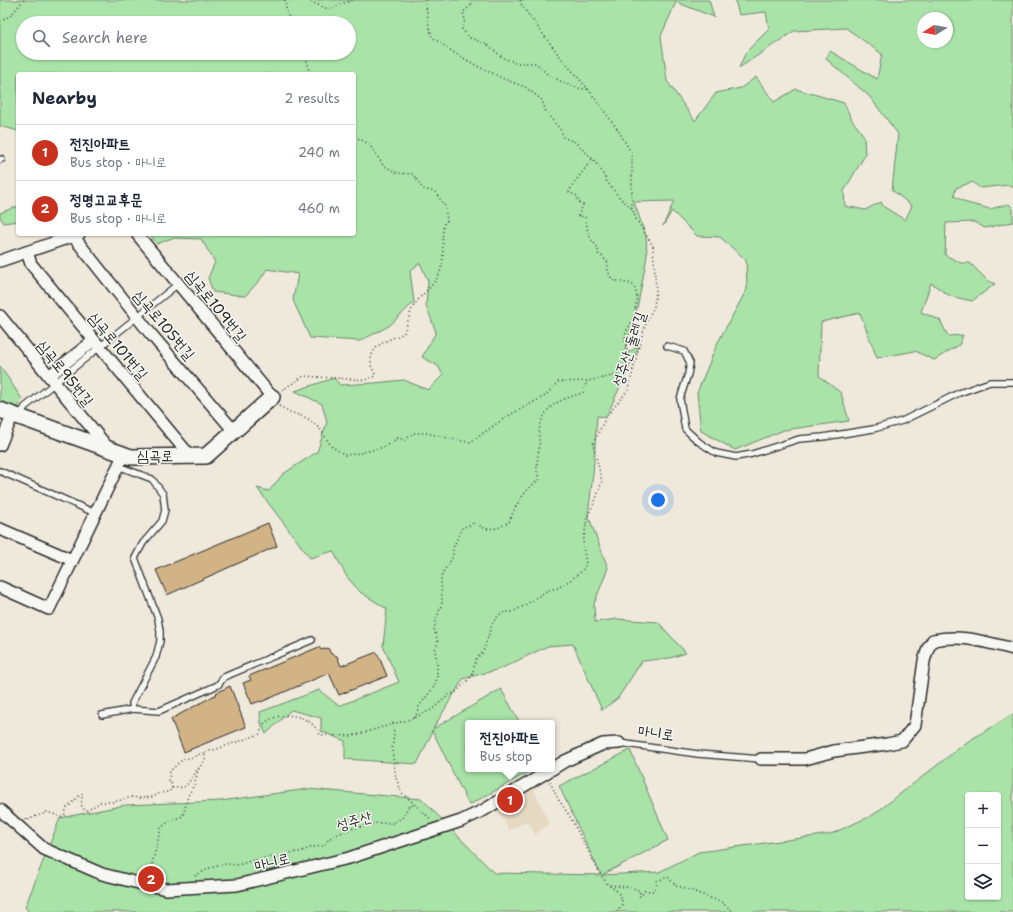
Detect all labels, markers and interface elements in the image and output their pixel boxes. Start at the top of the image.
north arrow [917,12,953,48]
search box [16,16,356,60]
icon: search [30,27,52,49]
text: Search here [62,28,148,48]
text: Nearby [32,87,97,109]
text: 2 results [284,90,340,107]
text: 전진아파트 [70,134,130,154]
text: 1 [42,144,48,161]
text: 240 m [298,144,340,161]
text: Bus stop · 마니로 [70,154,166,171]
text: 정명고교후문 [70,190,142,210]
text: 2 [40,200,50,217]
text: 460 m [298,200,340,217]
text: Bus stop · 마니로 [70,210,166,227]
street label: 심곡로109번길 [181,266,251,346]
street label: 심곡로105번길 [129,286,199,364]
street label: 심곡로101번길 [84,308,152,384]
street label: 성주산 둘레길 [608,309,650,389]
street label: 심곡로95번길 [32,336,98,410]
street label: 심곡로 [137,446,173,466]
your location [648,490,668,510]
popup [465,720,555,772]
street label: 마니로 [637,721,675,745]
text: 전진아파트 [480,728,540,748]
text: Bus stop [480,748,532,765]
pin: 1 [497,785,523,815]
map controls [965,792,1001,900]
button: + [965,792,1001,828]
street label: 성주산 [334,806,374,836]
button: − [965,828,1001,864]
street label: 마니로 [252,848,292,876]
pin: 2 [138,864,164,894]
button: layers [965,864,1001,900]

